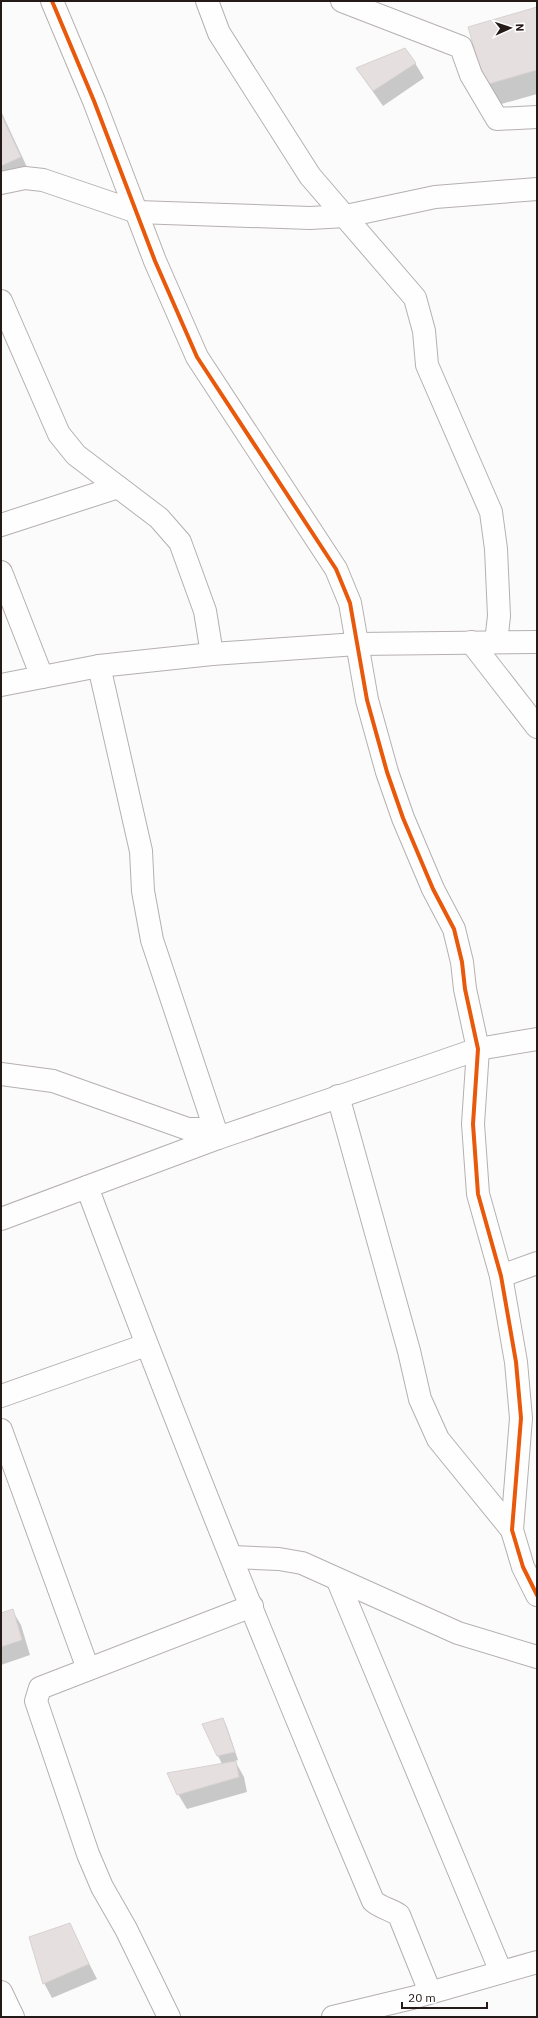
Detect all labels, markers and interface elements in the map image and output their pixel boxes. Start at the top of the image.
north arrow [490,8,530,48]
text: N [513,23,527,32]
scale bar [402,1984,487,2010]
text: 20 m [408,1990,436,2005]

